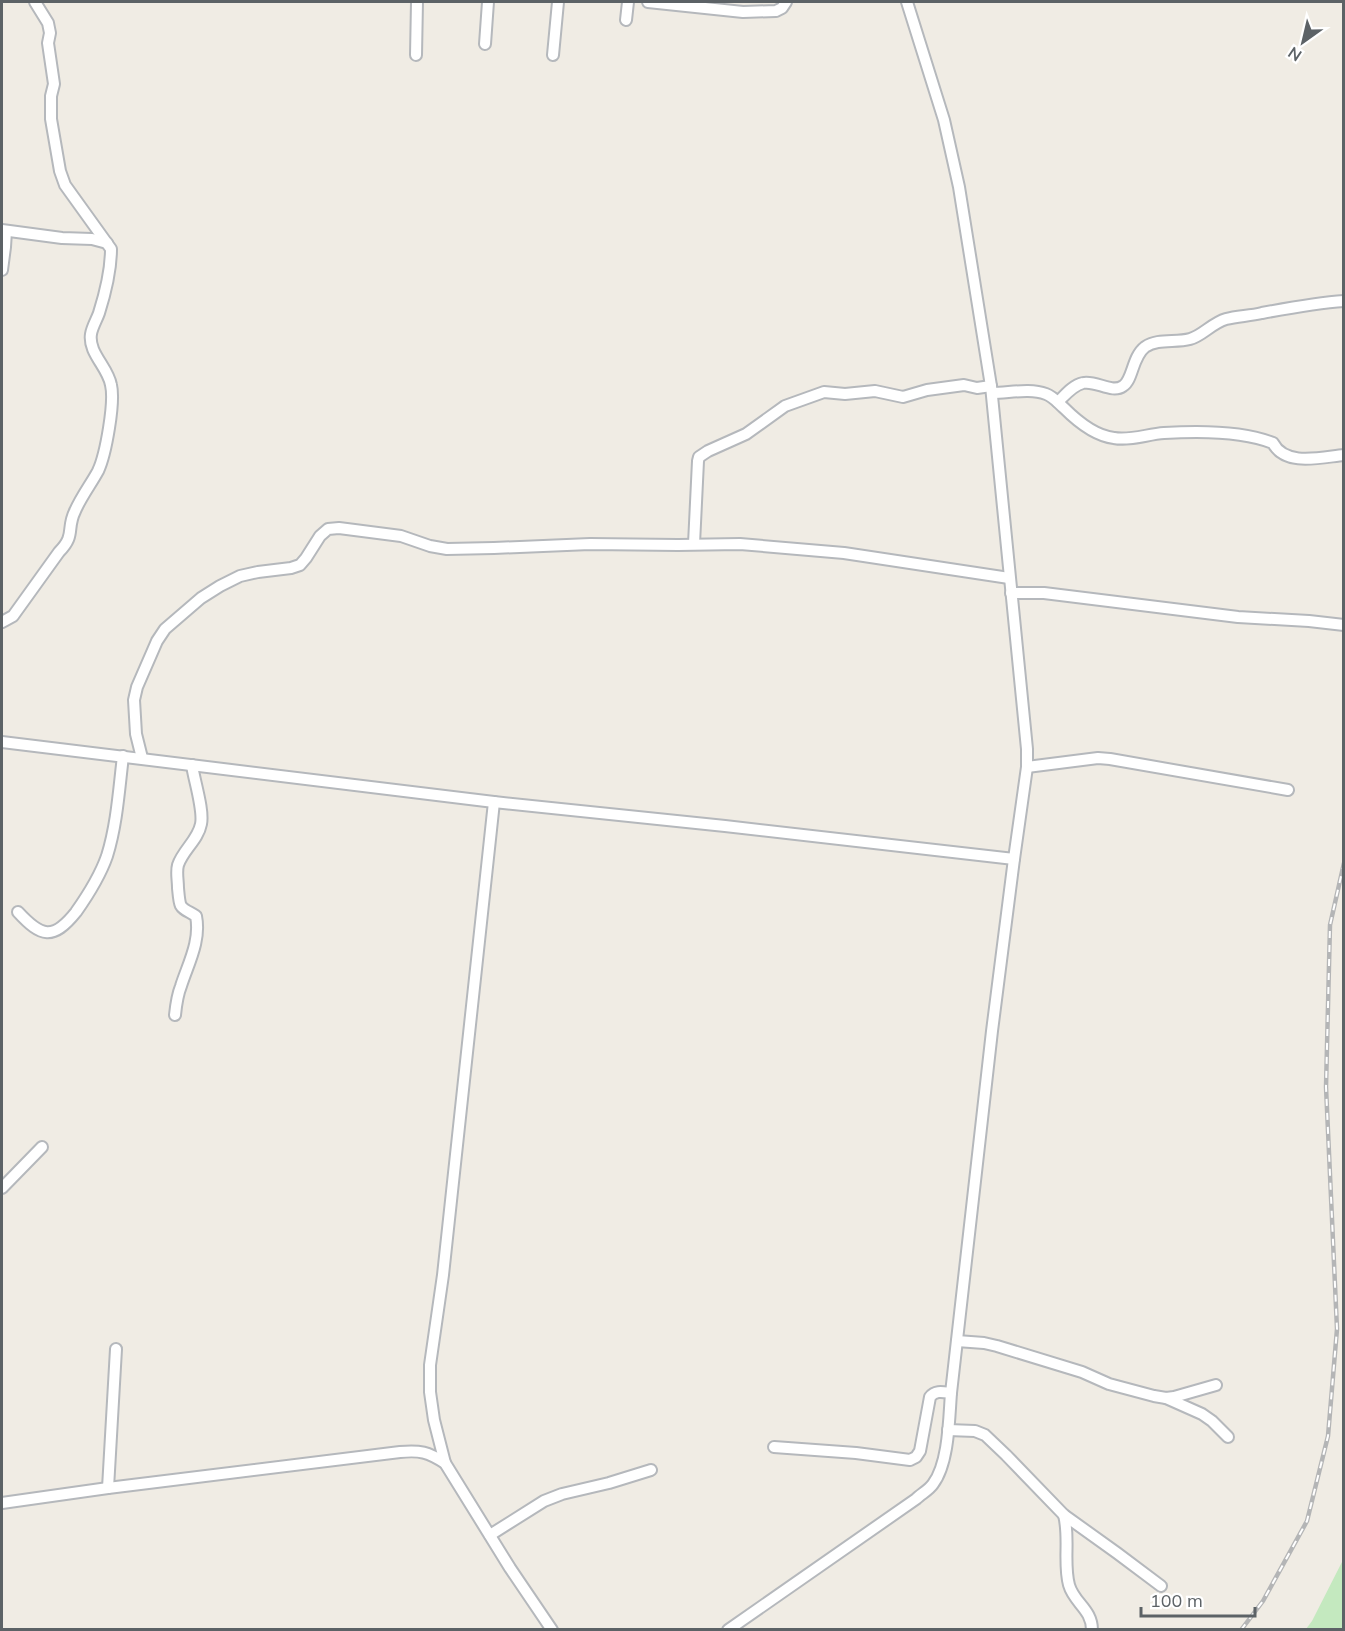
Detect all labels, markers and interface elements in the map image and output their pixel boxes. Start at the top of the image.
north arrow [1273,12,1333,72]
text: N [1284,43,1305,66]
scale bar [1141,1580,1255,1618]
text: 100 m [1150,1589,1203,1612]

